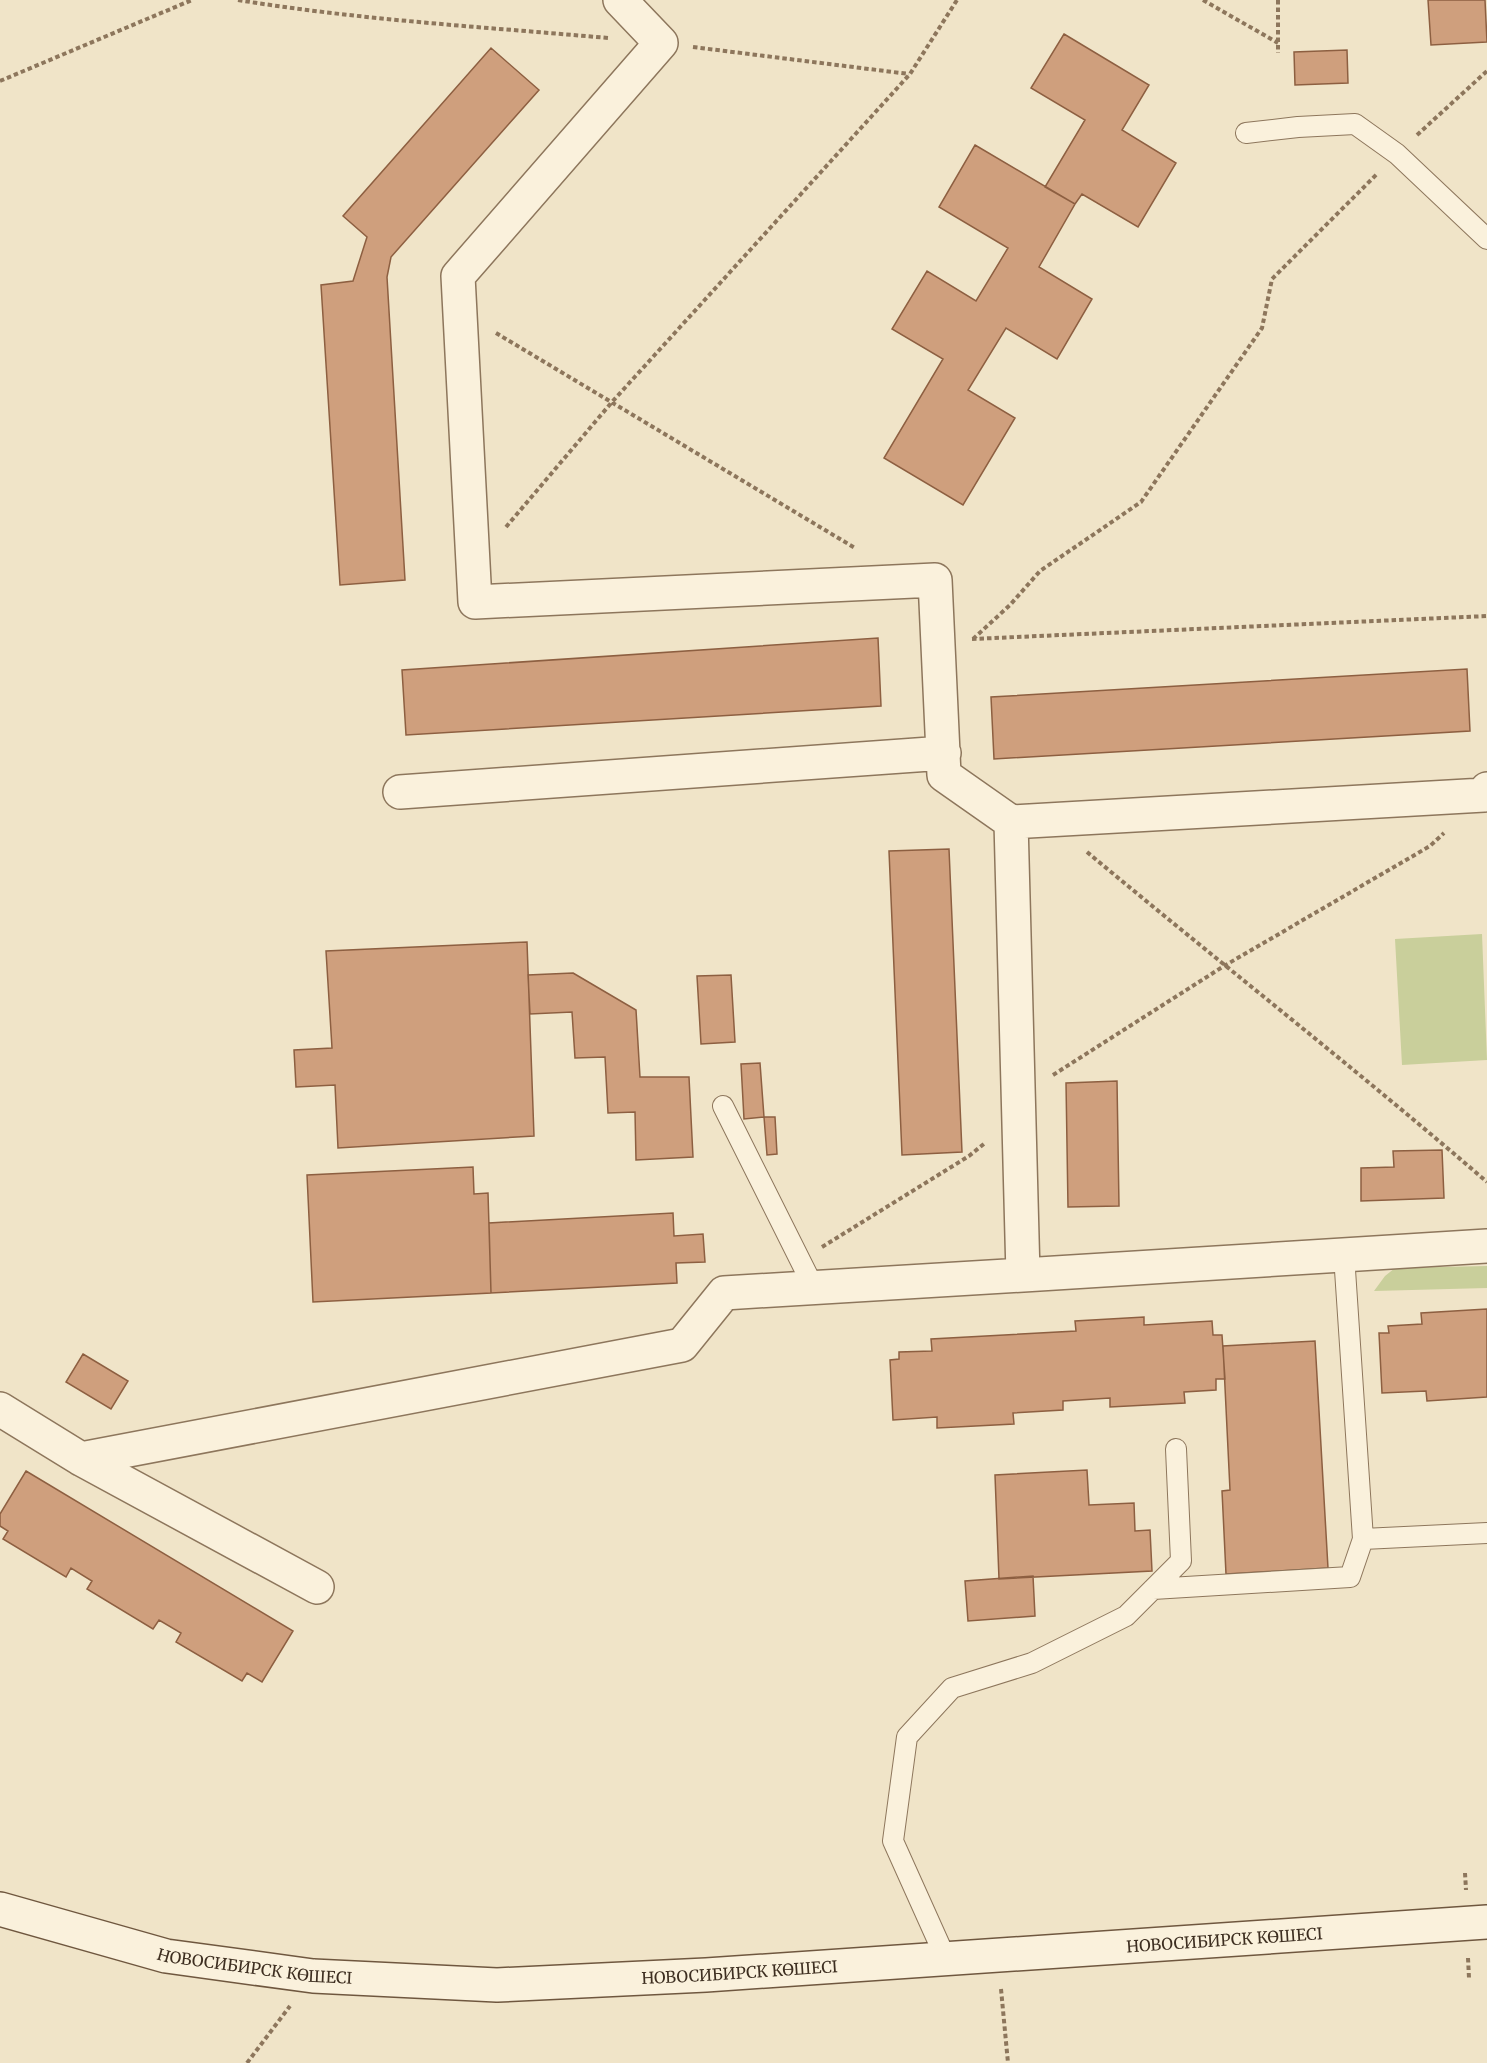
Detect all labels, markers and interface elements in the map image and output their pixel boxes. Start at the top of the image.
street label: НОВОСИБИРСК КӨШЕСІ [1126,1923,1323,1956]
street label: НОВОСИБИРСК КӨШЕСІ [155,1944,353,1988]
street label: НОВОСИБИРСК КӨШЕСІ [641,1956,838,1988]

